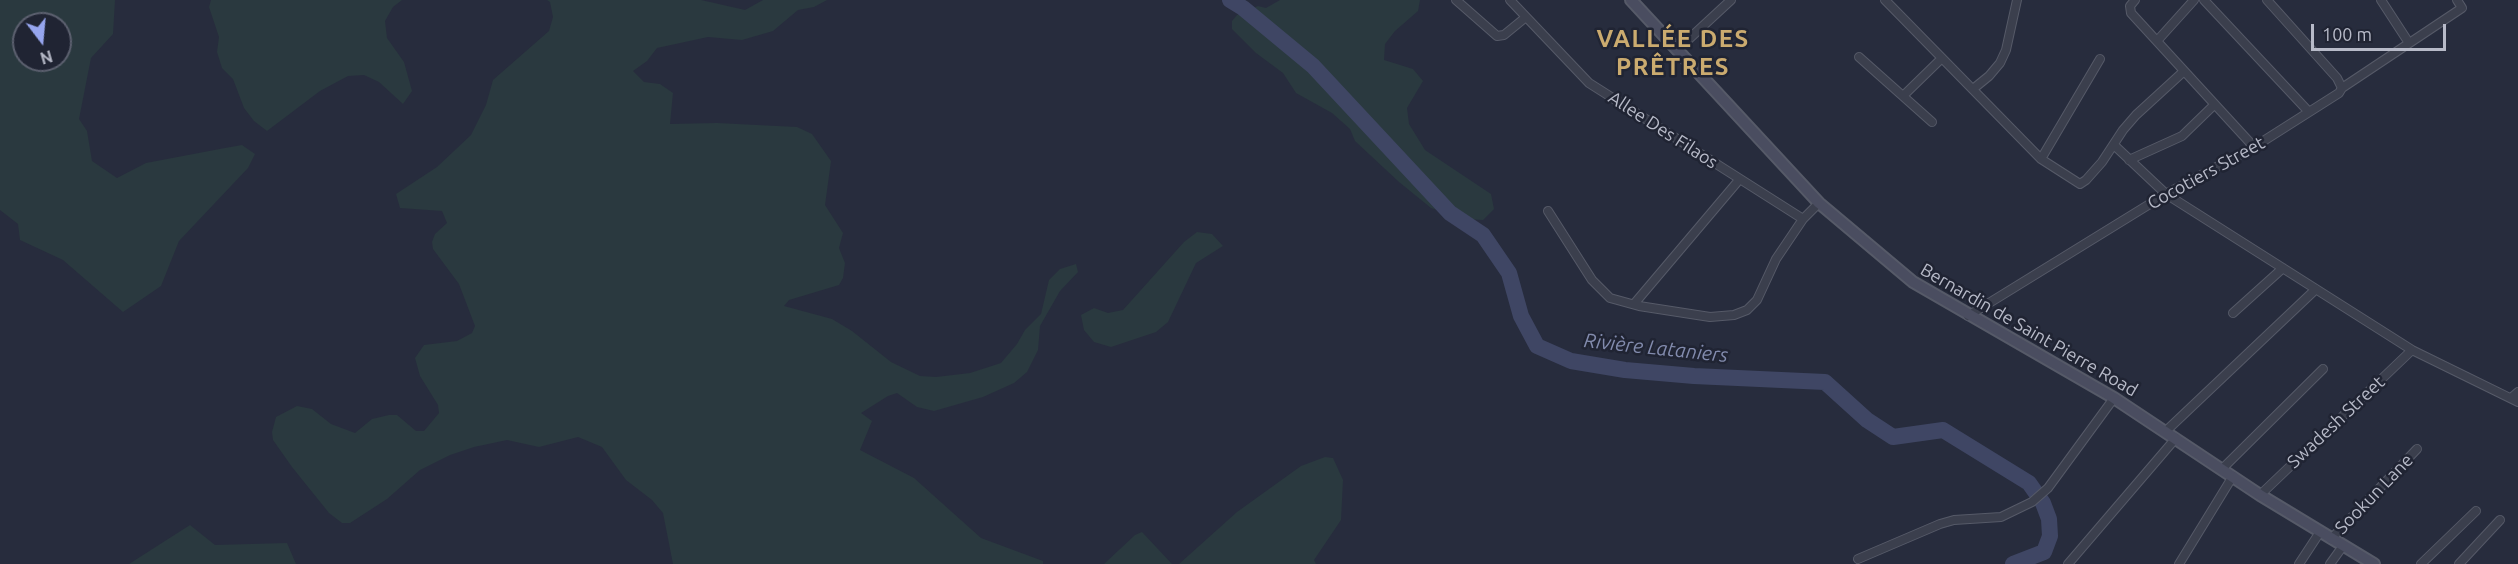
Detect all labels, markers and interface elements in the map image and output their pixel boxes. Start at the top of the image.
north arrow [12,12,72,72]
scale bar [2314,12,2449,50]
text: 100 m [2322,24,2372,44]
district label: VALLÉE DES PRÊTRES [1596,25,1750,81]
text: N [38,47,55,68]
street label: Allee Des Filaos [1604,87,1722,173]
street label: Cocotiers Street [2144,132,2268,214]
street label: Bernardin de Saint Pierre Road [1917,259,2141,401]
water label: Rivière Lataniers [1583,328,1729,368]
street label: Swadesh Street [2283,371,2389,473]
street label: Sookun Lane [2330,449,2418,539]

